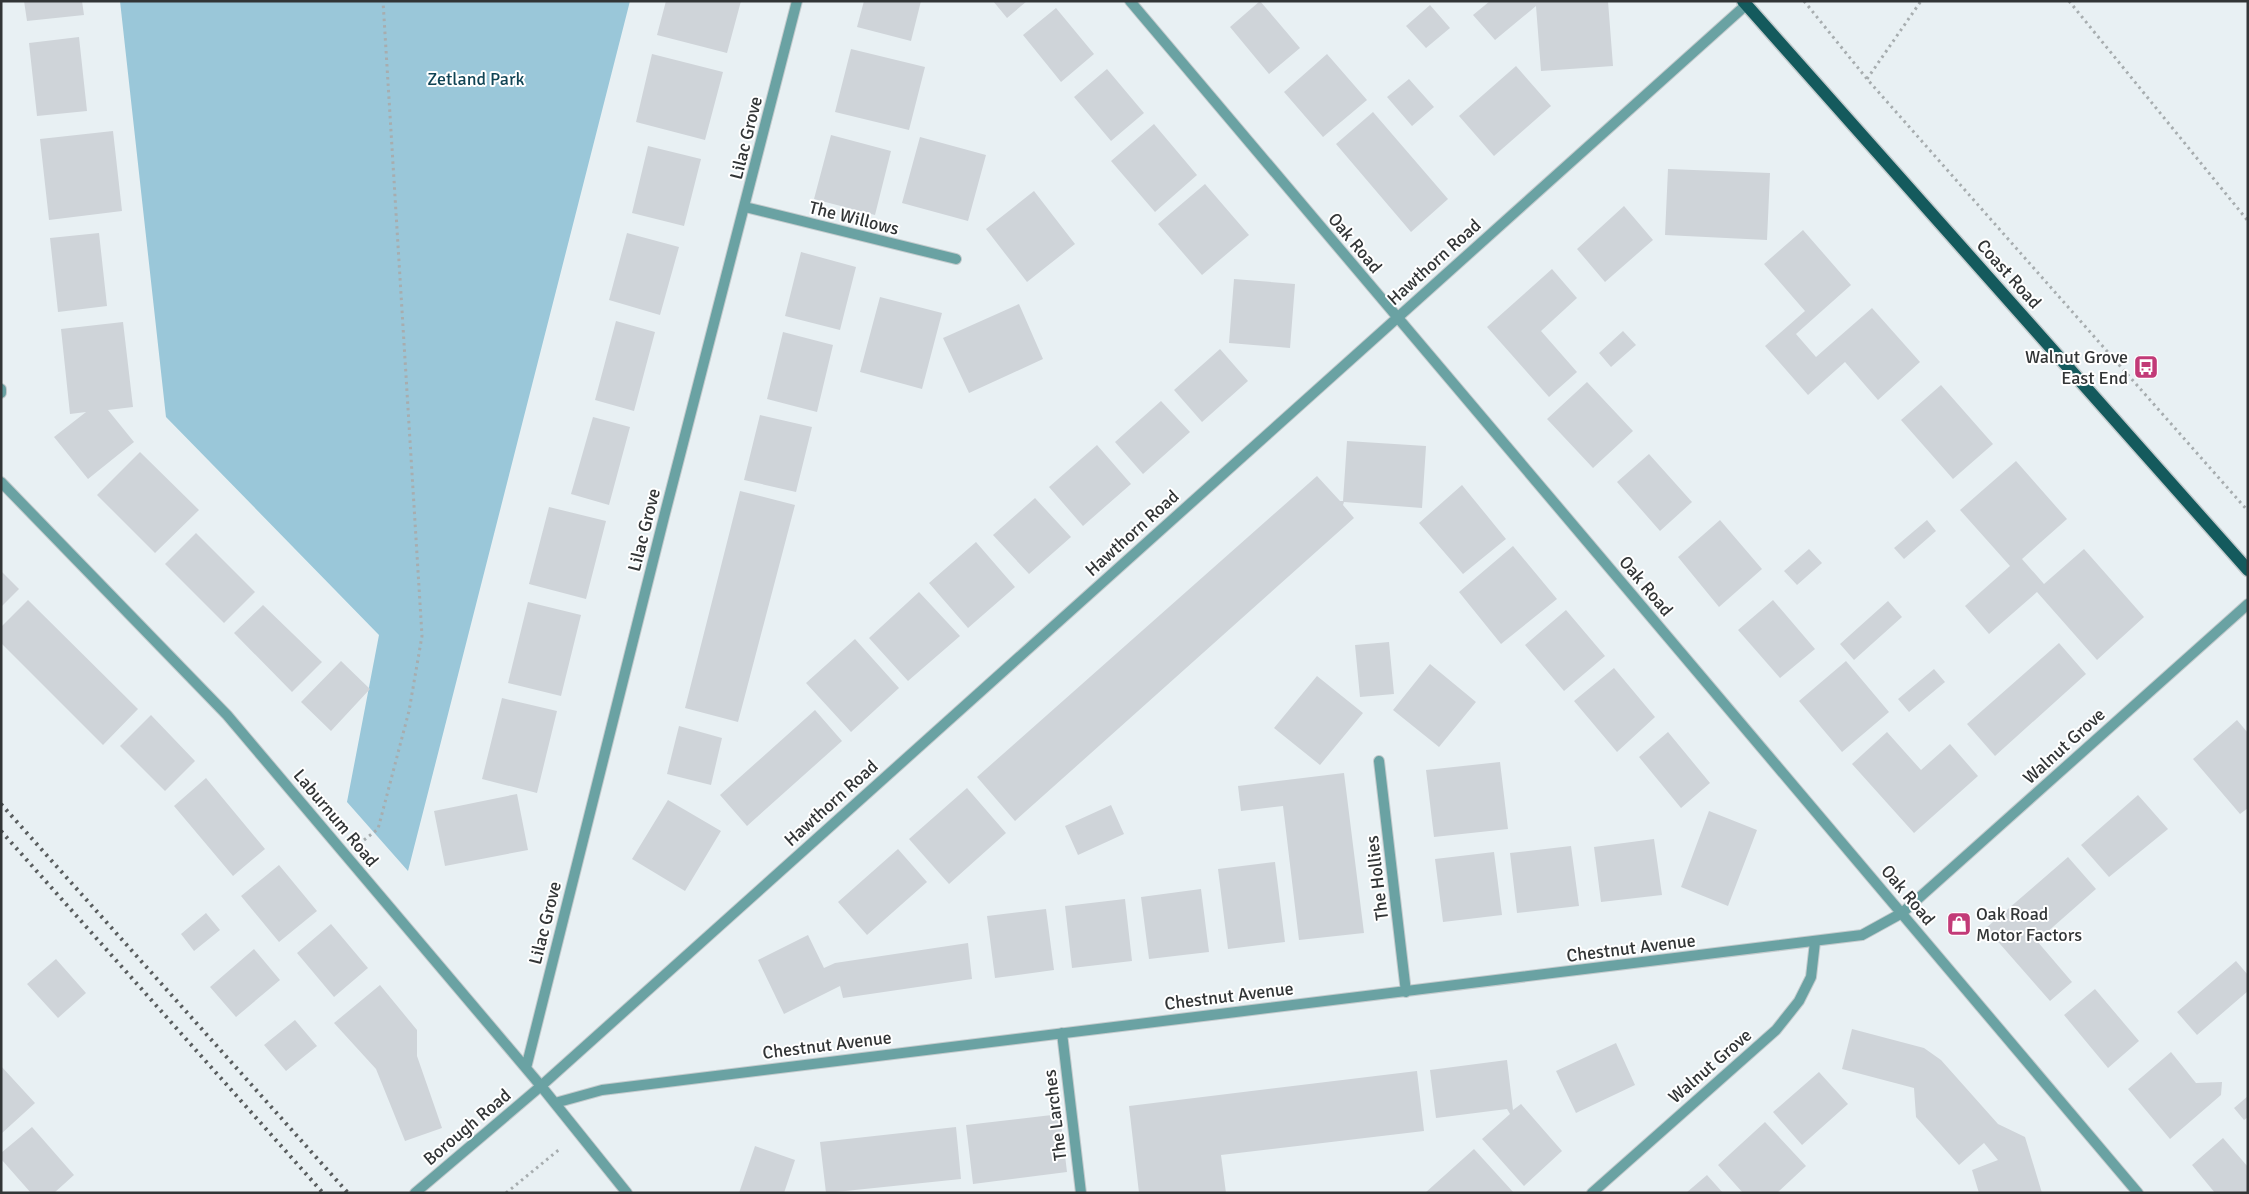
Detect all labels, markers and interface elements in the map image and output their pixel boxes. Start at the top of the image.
park label: Zetland Park [427,68,525,90]
street label: Lilac Grove [725,94,767,182]
street label: The Willows [807,196,901,240]
street label: Oak Road [1323,208,1387,278]
street label: Hawthorn Road [1383,214,1485,310]
street label: Coast Road [1972,235,2046,313]
place label: Walnut Grove East End [2025,346,2128,389]
bus stop icon: Walnut Grove East End [2133,354,2159,380]
street label: Hawthorn Road [1081,485,1183,581]
street label: Lilac Grove [623,486,665,574]
street label: Oak Road [1614,551,1678,621]
street label: Walnut Grove [2018,703,2110,789]
street label: Hawthorn Road [780,755,882,851]
street label: Laburnum Road [289,765,383,871]
street label: The Hollies [1361,834,1393,922]
street label: Oak Road [1876,860,1940,930]
street label: Lilac Grove [524,879,566,967]
place label: Oak Road Motor Factors [1976,903,2082,946]
shop icon: Oak Road Motor Factors [1946,911,1972,937]
street label: Chestnut Avenue [1565,929,1697,967]
street label: Chestnut Avenue [1163,977,1295,1015]
street label: Walnut Grove [1664,1024,1756,1108]
street label: Chestnut Avenue [761,1026,893,1064]
street label: The Larches [1038,1068,1071,1162]
street label: Borough Road [419,1084,515,1170]

